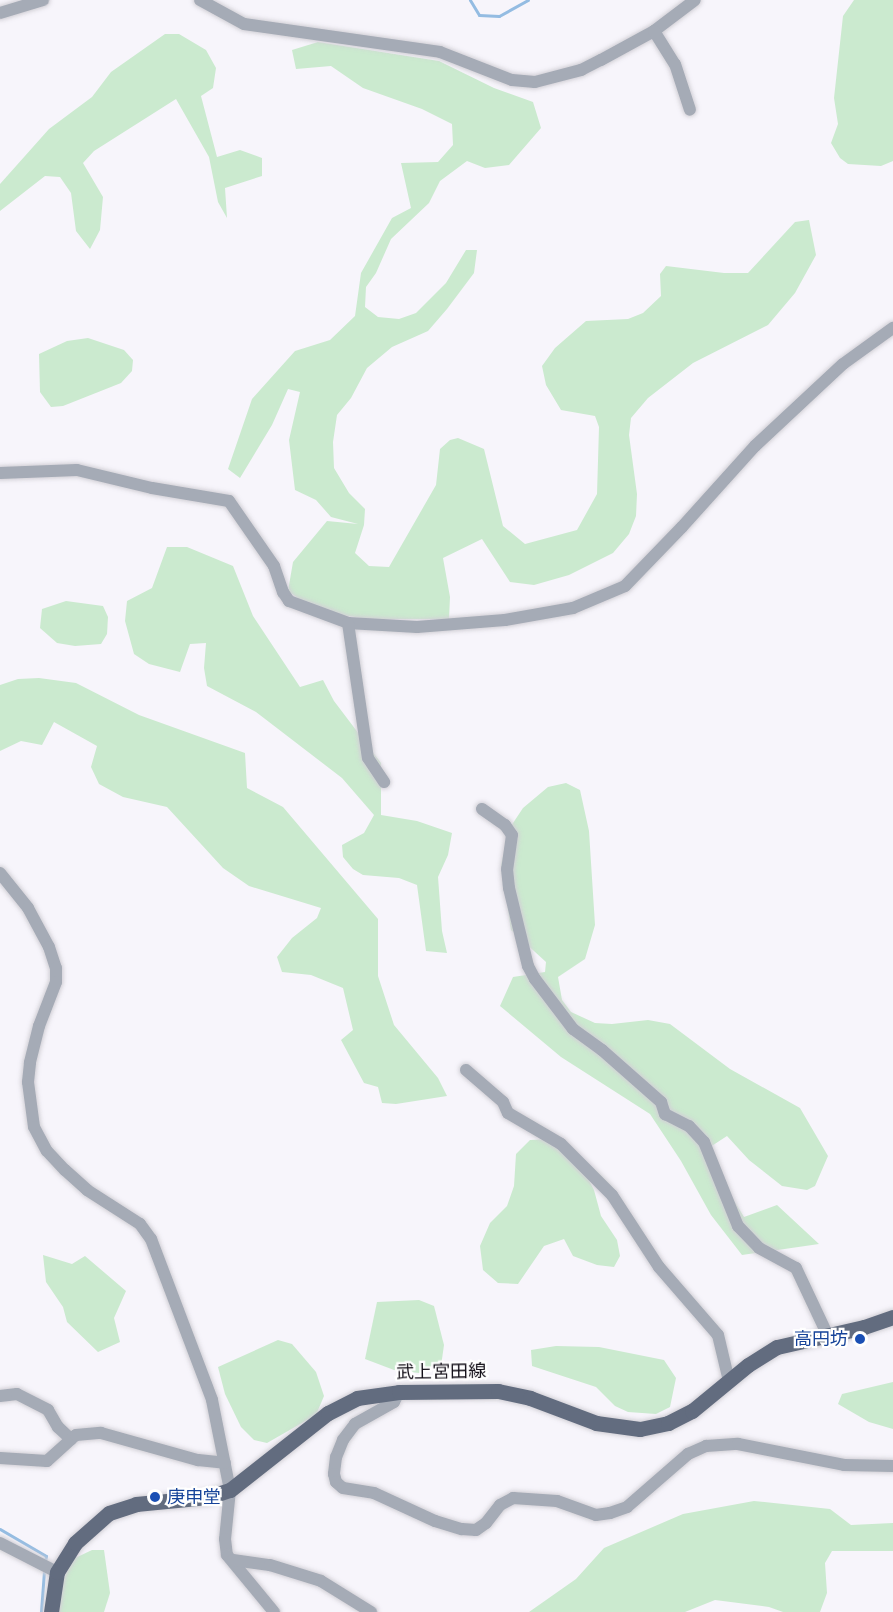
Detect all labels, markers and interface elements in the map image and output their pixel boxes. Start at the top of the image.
place label: 高円坊 [794,1328,848,1350]
marker: 高円坊 [853,1332,867,1346]
street label: 武上宮田線 [396,1360,486,1384]
place label: 庚申堂 [167,1486,221,1508]
marker: 庚申堂 [148,1490,162,1504]

